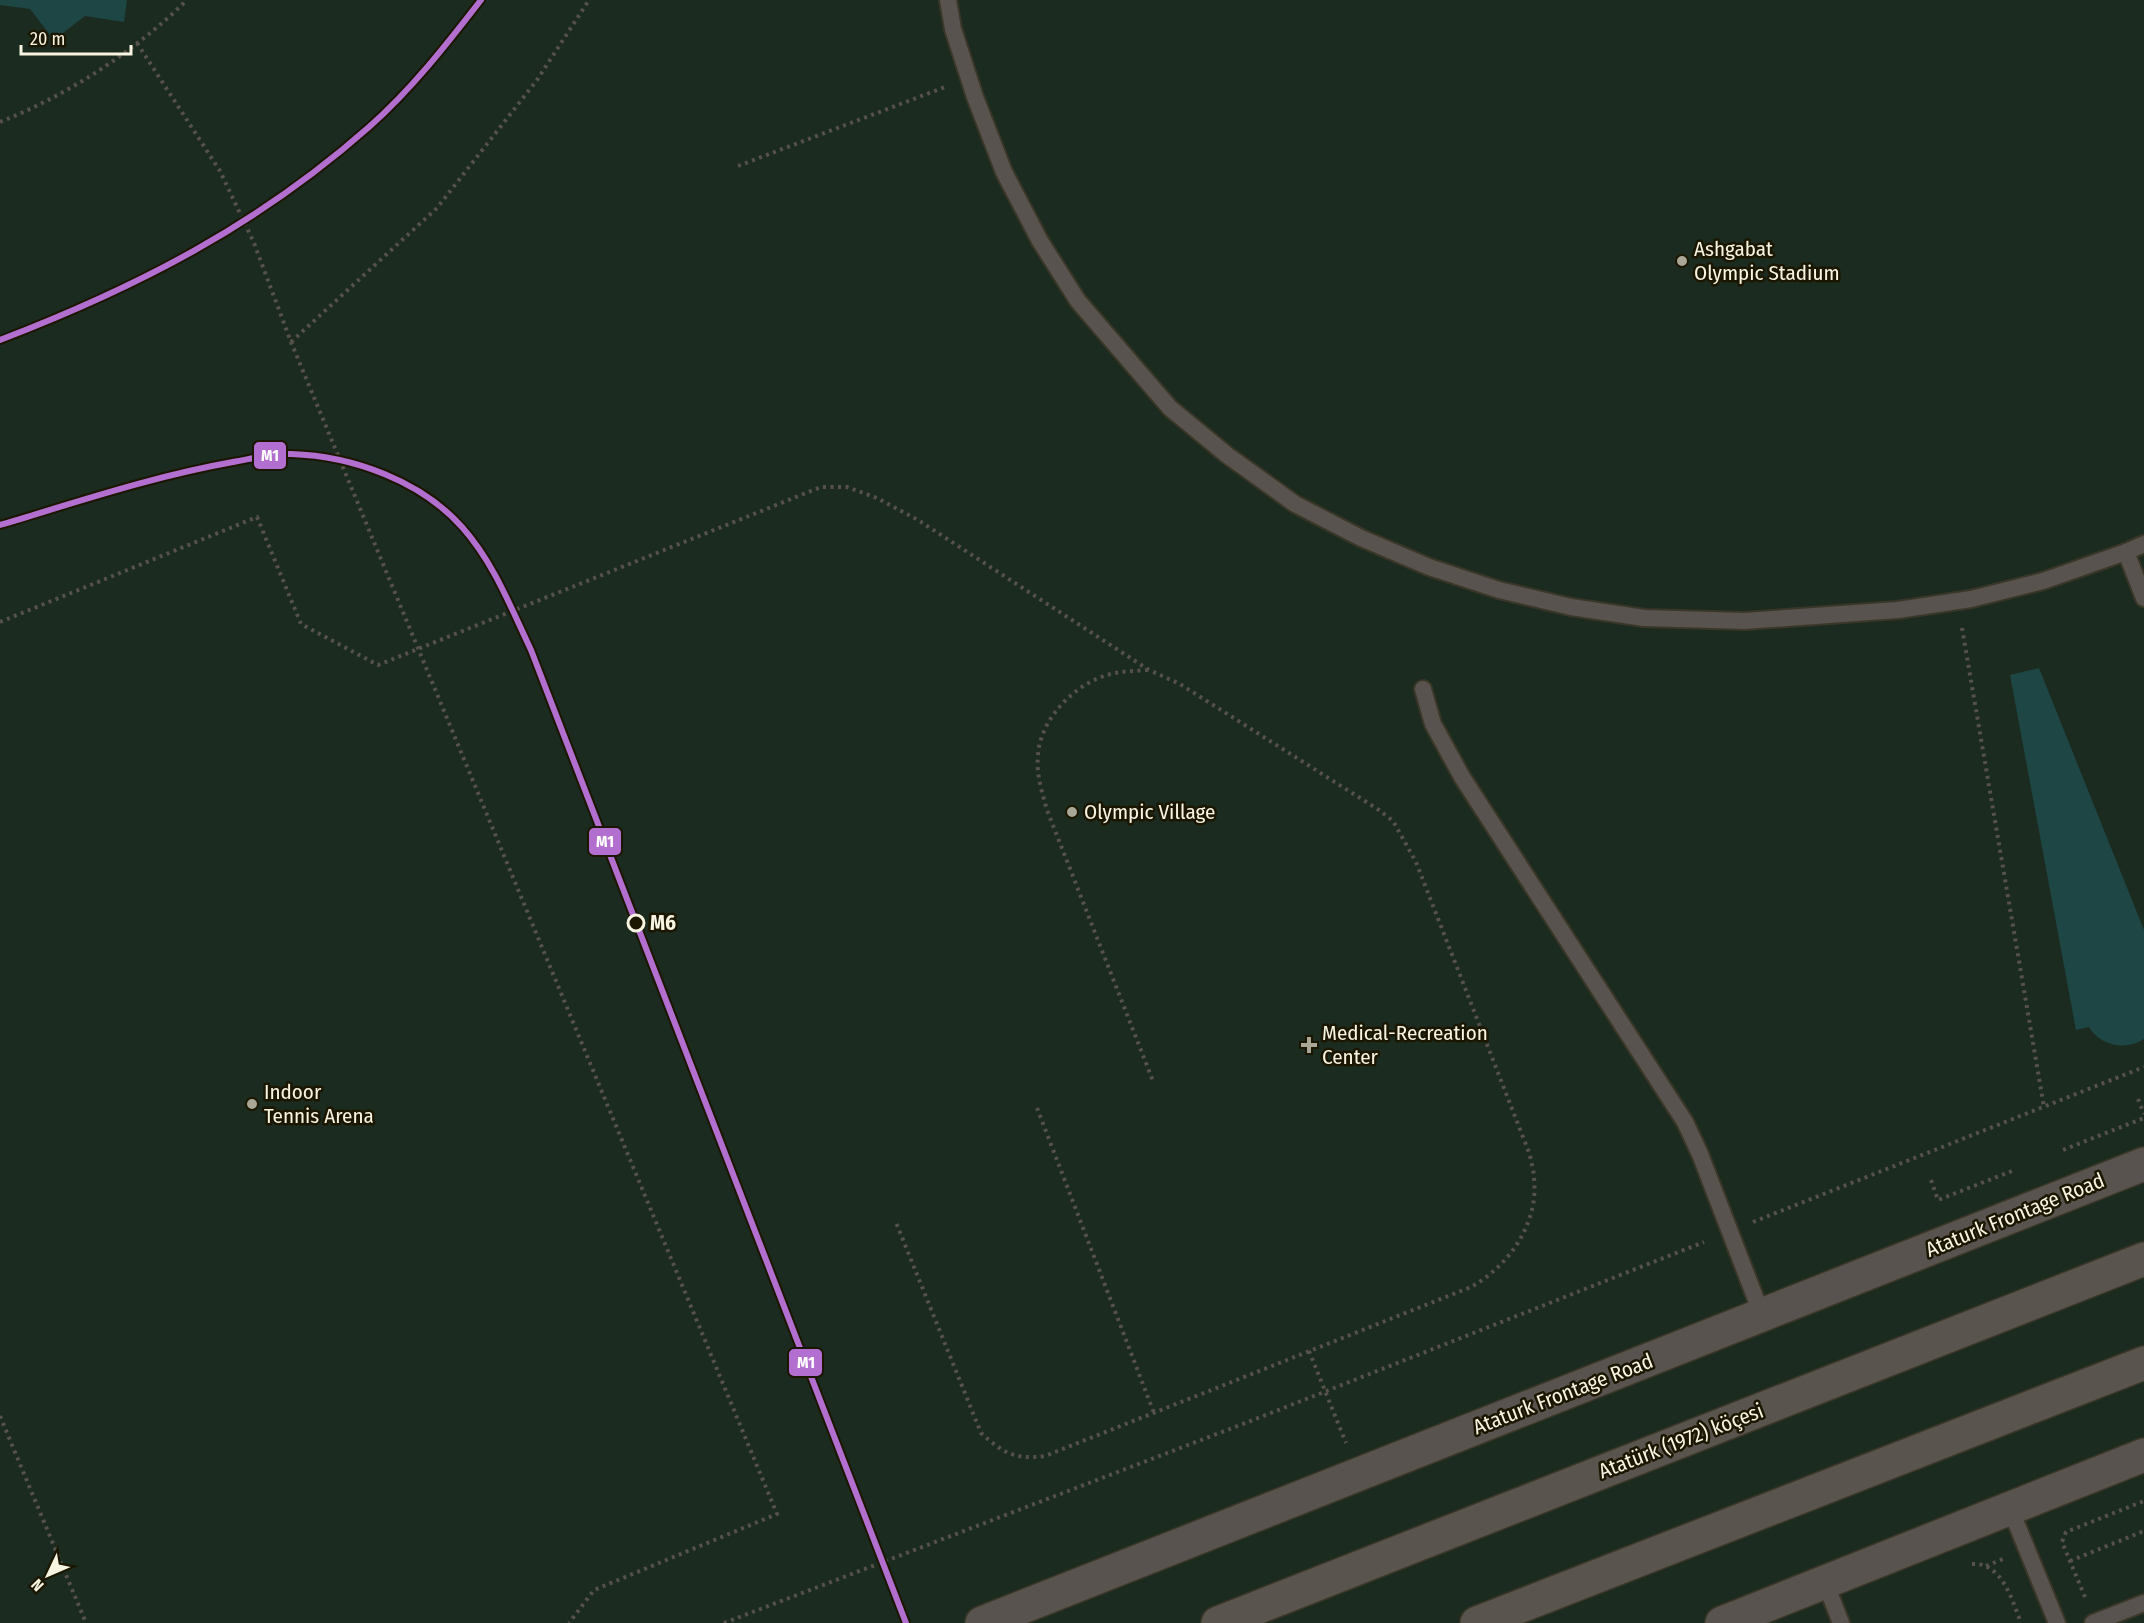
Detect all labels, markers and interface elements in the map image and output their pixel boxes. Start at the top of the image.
scale bar [21,18,130,56]
text: 20 m [30,28,65,50]
place label: Ashgabat Olympic Stadium [1694,236,1840,286]
marker: Ashgabat Olympic Stadium [1675,254,1689,268]
line badge: M1 [253,441,287,470]
text: M1 [261,446,279,465]
place label: Olympic Village [1084,799,1215,825]
marker: Olympic Village [1065,805,1079,819]
line badge: M1 [588,827,622,856]
text: M1 [596,832,614,851]
place label: M6 [650,910,676,936]
marker: M6 [627,914,645,932]
place label: Medical-Recreation Center [1322,1020,1488,1070]
marker: Medical-Recreation Center [1300,1036,1318,1054]
place label: Indoor Tennis Arena [264,1079,374,1129]
marker: Indoor Tennis Arena [245,1097,259,1111]
street label: Ataturk Frontage Road [1922,1167,2108,1263]
line badge: M1 [788,1348,823,1377]
street label: Ataturk Frontage Road [1469,1348,1657,1440]
text: M1 [797,1353,815,1372]
street label: Atatürk (1972) köçesi [1595,1398,1767,1484]
north arrow [18,1545,78,1605]
text: N [27,1575,48,1595]

